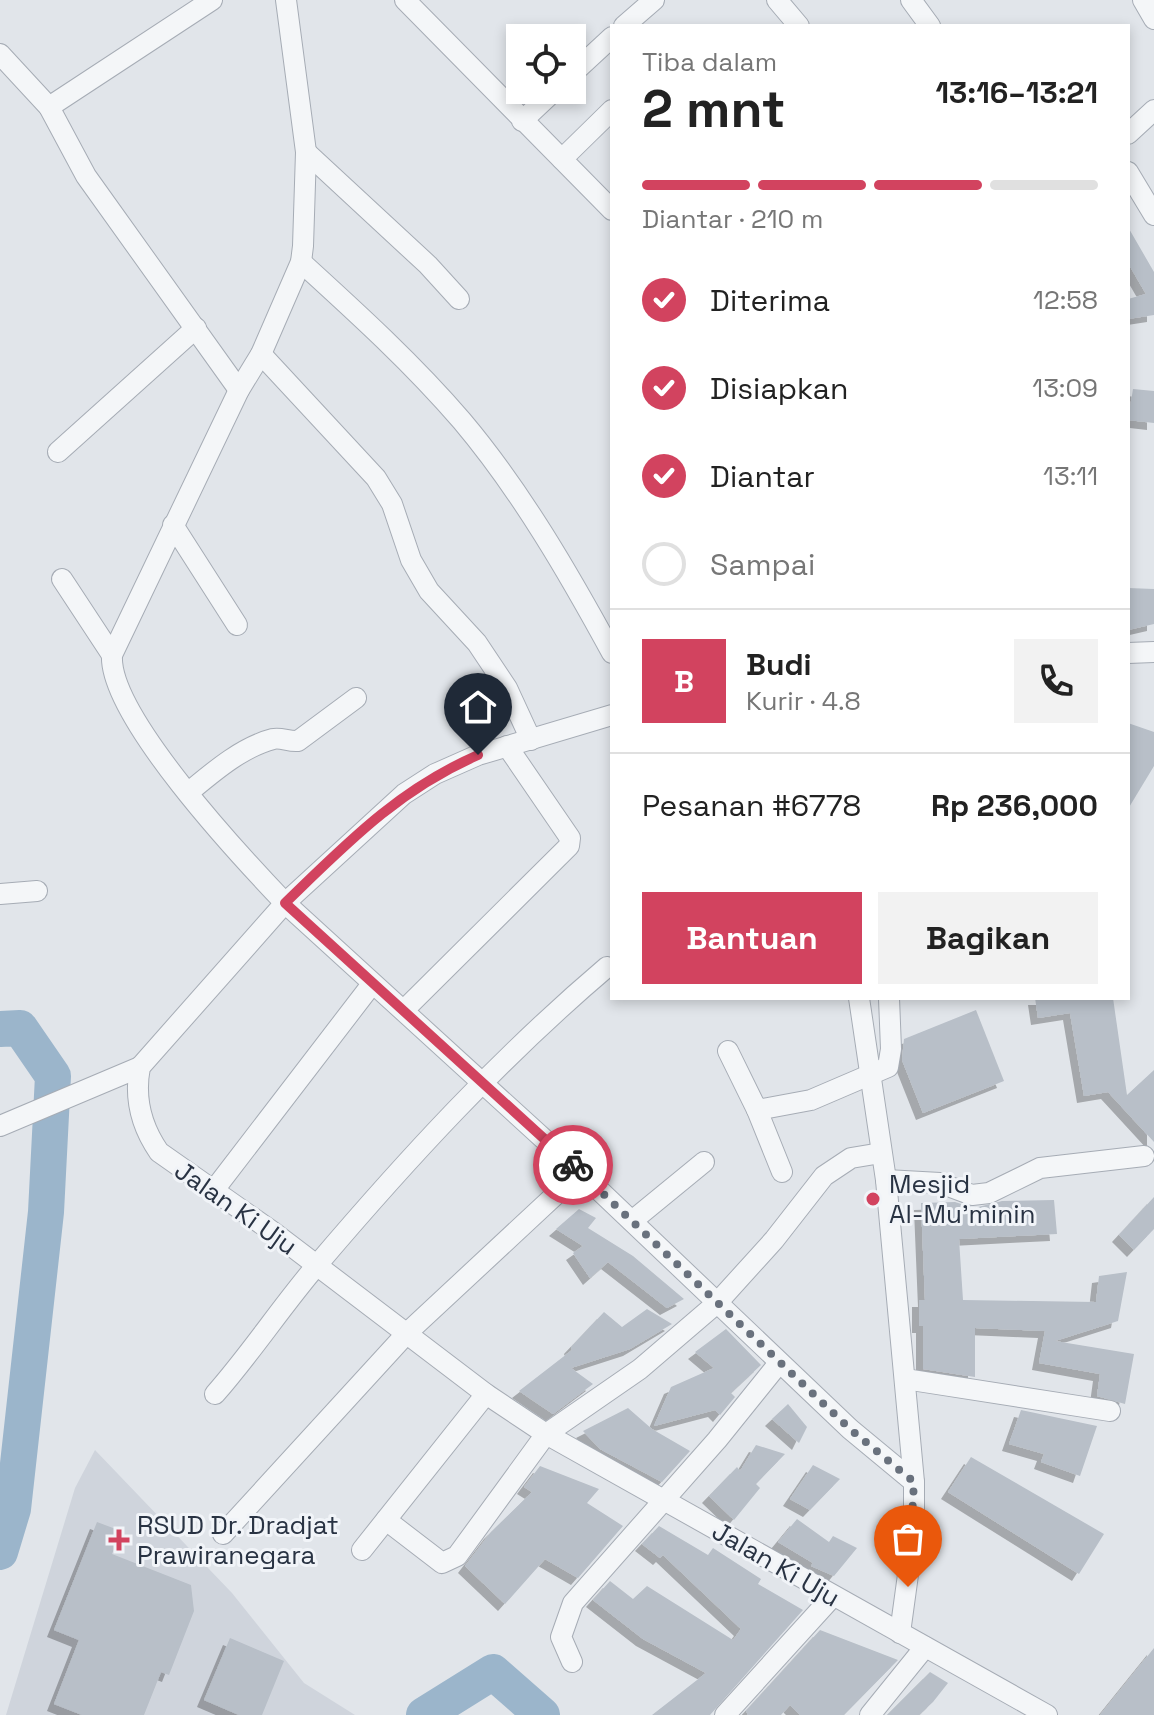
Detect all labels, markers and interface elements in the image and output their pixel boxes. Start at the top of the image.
map controls [506,24,586,104]
button: locate [506,24,586,104]
text: Tiba dalam [642,45,777,79]
text: 13:16–13:21 [936,73,1098,112]
text: 2 mnt [642,76,786,142]
text: Diantar · 210 m [642,202,823,236]
icon: check [642,278,686,322]
text: Diterima [710,281,830,320]
text: 12:58 [1033,283,1098,317]
icon: check [642,366,686,410]
text: Disiapkan [710,369,848,408]
text: 13:09 [1032,371,1098,405]
icon: check [642,454,686,498]
text: Diantar [710,457,815,496]
text: 13:11 [1043,459,1098,493]
text: Sampai [710,545,815,584]
button: phone [1014,639,1098,723]
text: Budi [746,645,812,684]
text: B [674,662,694,701]
pin [444,673,512,755]
text: Kurir · 4.8 [746,684,861,718]
icon: home [456,685,500,729]
text: Pesanan #6778 [642,786,861,825]
text: Rp 236,000 [931,786,1098,825]
button: Bantuan [642,892,862,984]
button: Bagikan [878,892,1098,984]
courier [533,1125,613,1205]
icon: bike [551,1143,595,1187]
street label: Jalan Ki Uju [168,1153,304,1263]
place label: Mesjid Al-Mu'minin [889,1167,1035,1231]
marker: Mesjid Al-Mu'minin [864,1190,882,1208]
pin [874,1505,942,1587]
place label: RSUD Dr. Dradjat Prawiranegara [137,1508,339,1572]
street label: Jalan Ki Uju [706,1514,846,1614]
icon: bag [886,1517,930,1561]
marker: RSUD Dr. Dradjat Prawiranegara [108,1529,130,1551]

